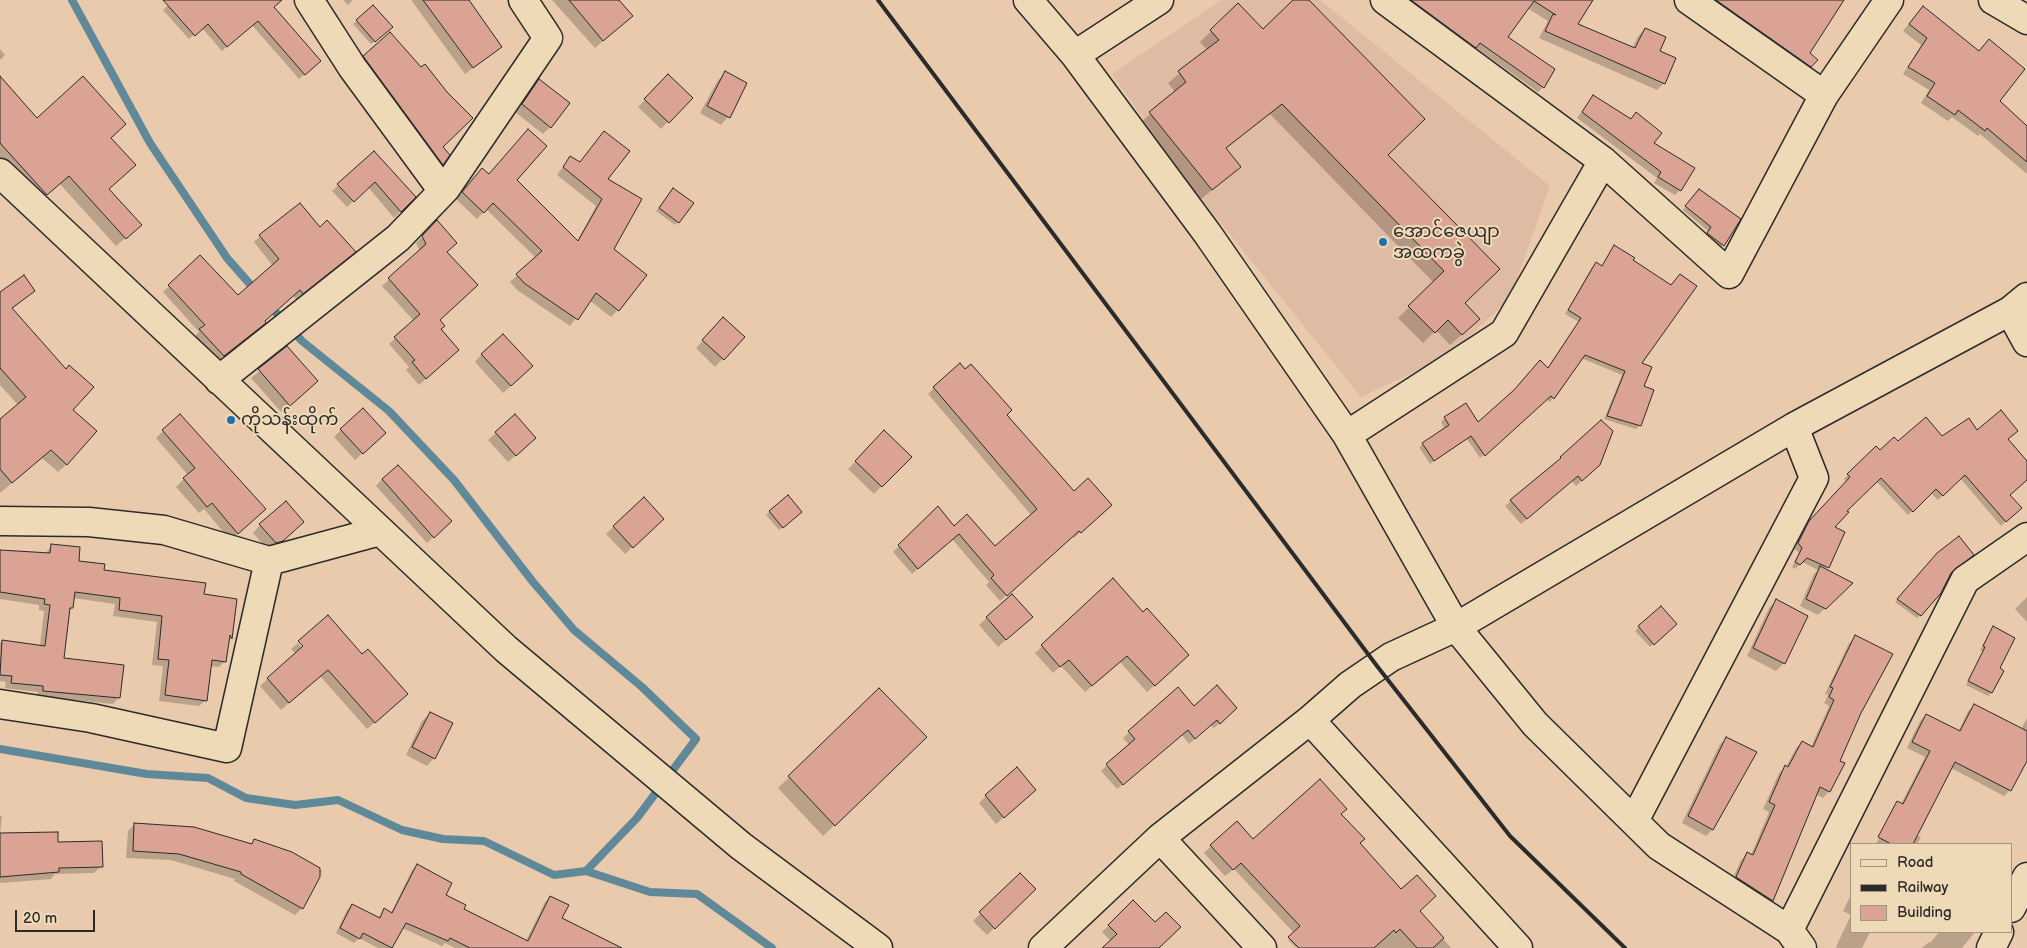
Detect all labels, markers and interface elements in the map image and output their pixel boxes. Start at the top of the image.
place label: အောင်ဇေယျာ အထကခွဲ [1393,221,1500,264]
marker: အောင်ဇေယျာ အထကခွဲ [1377,236,1389,248]
place label: ကိုသန်းထိုက် [241,409,338,431]
marker: ကိုသန်းထိုက် [225,414,237,426]
legend [1850,843,2012,933]
text: Road [1897,853,1933,872]
text: Railway [1897,878,1948,897]
scale bar [18,900,98,932]
text: Building [1897,903,1952,922]
text: 20 m [23,909,57,928]

